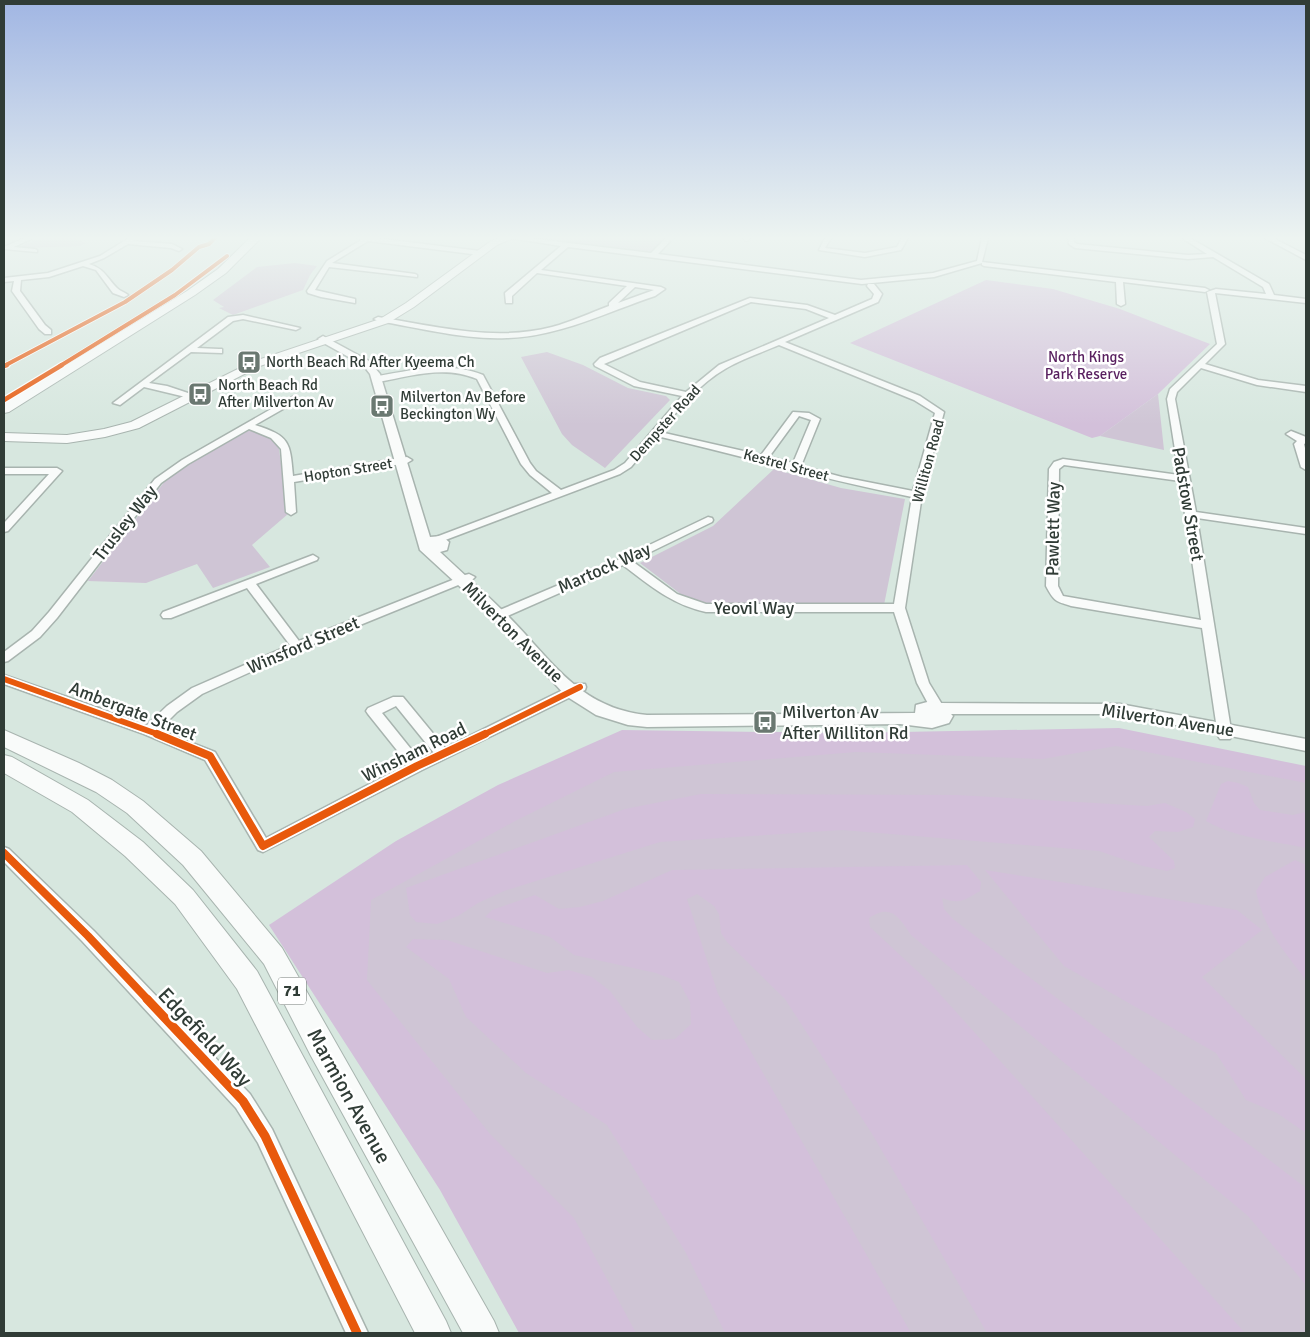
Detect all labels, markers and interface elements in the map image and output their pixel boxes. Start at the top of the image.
park label: North Kings Park Reserve [1045,348,1127,383]
bus stop icon: North Beach Rd After Kyeema Ch [236,349,262,375]
place label: North Beach Rd After Kyeema Ch [266,353,475,371]
place label: North Beach Rd After Milverton Av [218,376,334,411]
bus stop icon: North Beach Rd After Milverton Av [187,381,213,407]
street label: Dempster Road [626,381,704,465]
place label: Milverton Av Before Beckington Wy [400,388,526,423]
bus stop icon: Milverton Av Before Beckington Wy [369,393,395,419]
street label: Williton Road [908,417,948,505]
street label: Kestrel Street [741,445,831,485]
street label: Padstow Street [1167,445,1209,563]
street label: Hopton Street [302,454,394,486]
street label: Trusley Way [88,480,162,565]
street label: Pawlett Way [1041,481,1065,576]
street label: Martock Way [554,537,654,598]
street label: Milverton Avenue [458,577,568,687]
street label: Yeovil Way [714,597,795,619]
street label: Winsford Street [243,611,363,679]
street label: Ambergate Street [66,677,200,745]
street label: Milverton Avenue [1100,699,1236,741]
place label: Milverton Av After Williton Rd [782,701,909,744]
bus stop icon: Milverton Av After Williton Rd [752,709,778,735]
street label: Winsham Road [358,717,470,787]
road number: 71 [278,978,306,1004]
street label: Edgefield Way [152,982,258,1092]
street label: Marmion Avenue [301,1024,397,1168]

